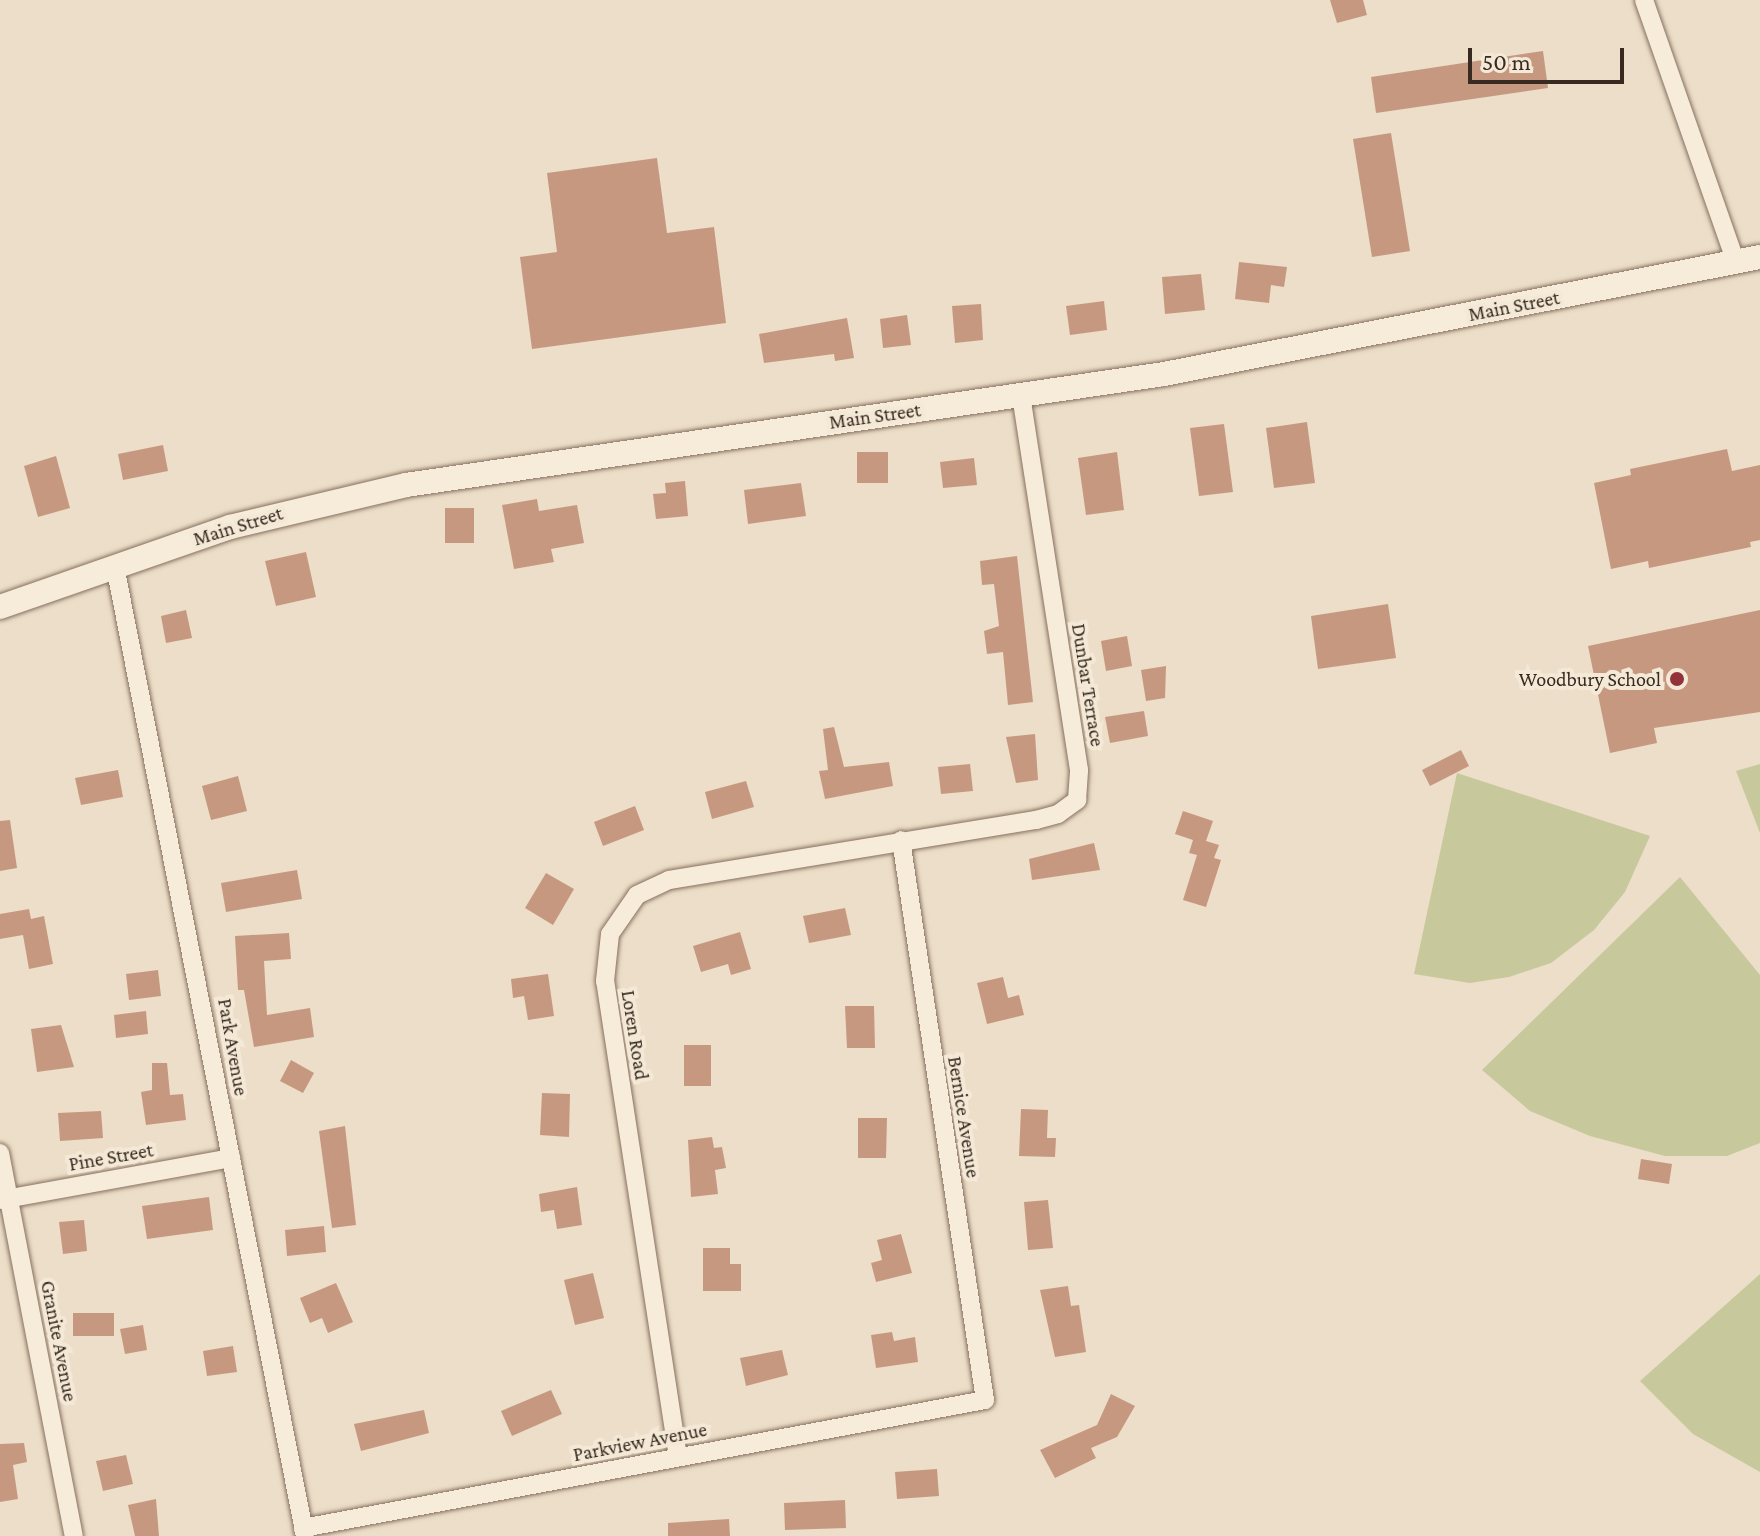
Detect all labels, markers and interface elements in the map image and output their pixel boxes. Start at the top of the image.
scale bar [1472,32,1628,82]
text: 50 m [1482,48,1531,75]
street label: Main Street [1466,285,1562,327]
street label: Main Street [828,398,922,434]
street label: Main Street [190,501,286,551]
street label: Dunbar Terrace [1066,622,1110,748]
place label: Woodbury School [1519,667,1661,691]
marker: Woodbury School [1668,670,1686,688]
street label: Loren Road [616,988,654,1082]
street label: Park Avenue [213,997,253,1097]
street label: Bernice Avenue [943,1055,985,1179]
street label: Pine Street [67,1138,155,1176]
street label: Granite Avenue [36,1279,82,1403]
street label: Parkview Avenue [571,1417,709,1467]

